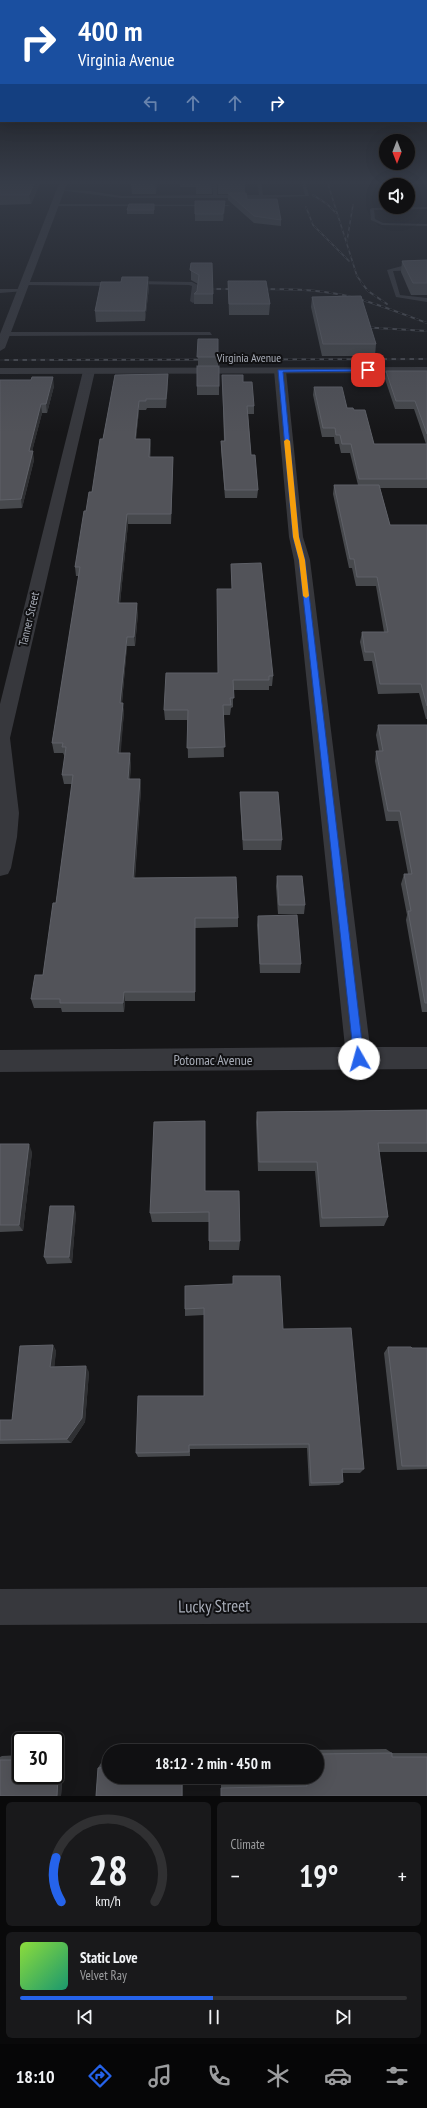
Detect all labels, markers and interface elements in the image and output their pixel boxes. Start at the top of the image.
text: 400 m [78,12,142,49]
icon: right [12,16,64,68]
text: Virginia Avenue [78,48,175,71]
icon: left [140,92,162,114]
icon: ahead [182,92,204,114]
icon: ahead [224,92,246,114]
icon: right [266,92,288,114]
north arrow [379,134,415,170]
map controls [379,134,415,214]
button: sound [379,178,415,214]
street label: Virginia Avenue [216,350,281,365]
pin [351,353,385,387]
icon: arrive [357,359,379,381]
street label: Tanner Street [15,590,42,648]
position arrow [338,1038,380,1080]
street label: Potomac Avenue [173,1051,253,1069]
street label: Lucky Street [178,1594,250,1618]
speed limit sign: 30 [12,1732,64,1784]
text: 18:12 · 2 min · 450 m [155,1754,271,1773]
text: Climate [231,1836,265,1853]
text: 28 [88,1843,128,1896]
text: 19° [299,1856,339,1895]
text: − [231,1862,240,1890]
text: + [398,1862,407,1890]
text: km/h [96,1891,121,1910]
text: Static Love [80,1948,138,1967]
text: Velvet Ray [80,1967,127,1984]
icon: previous [74,2006,96,2028]
icon: pause [203,2006,225,2028]
icon: next [332,2006,354,2028]
icon: directions [86,2062,114,2090]
icon: music [146,2062,174,2090]
icon: phone [205,2062,233,2090]
icon: climate [264,2062,292,2090]
icon: car [324,2062,352,2090]
icon: filters [383,2062,411,2090]
text: 18:10 [16,2065,55,2088]

